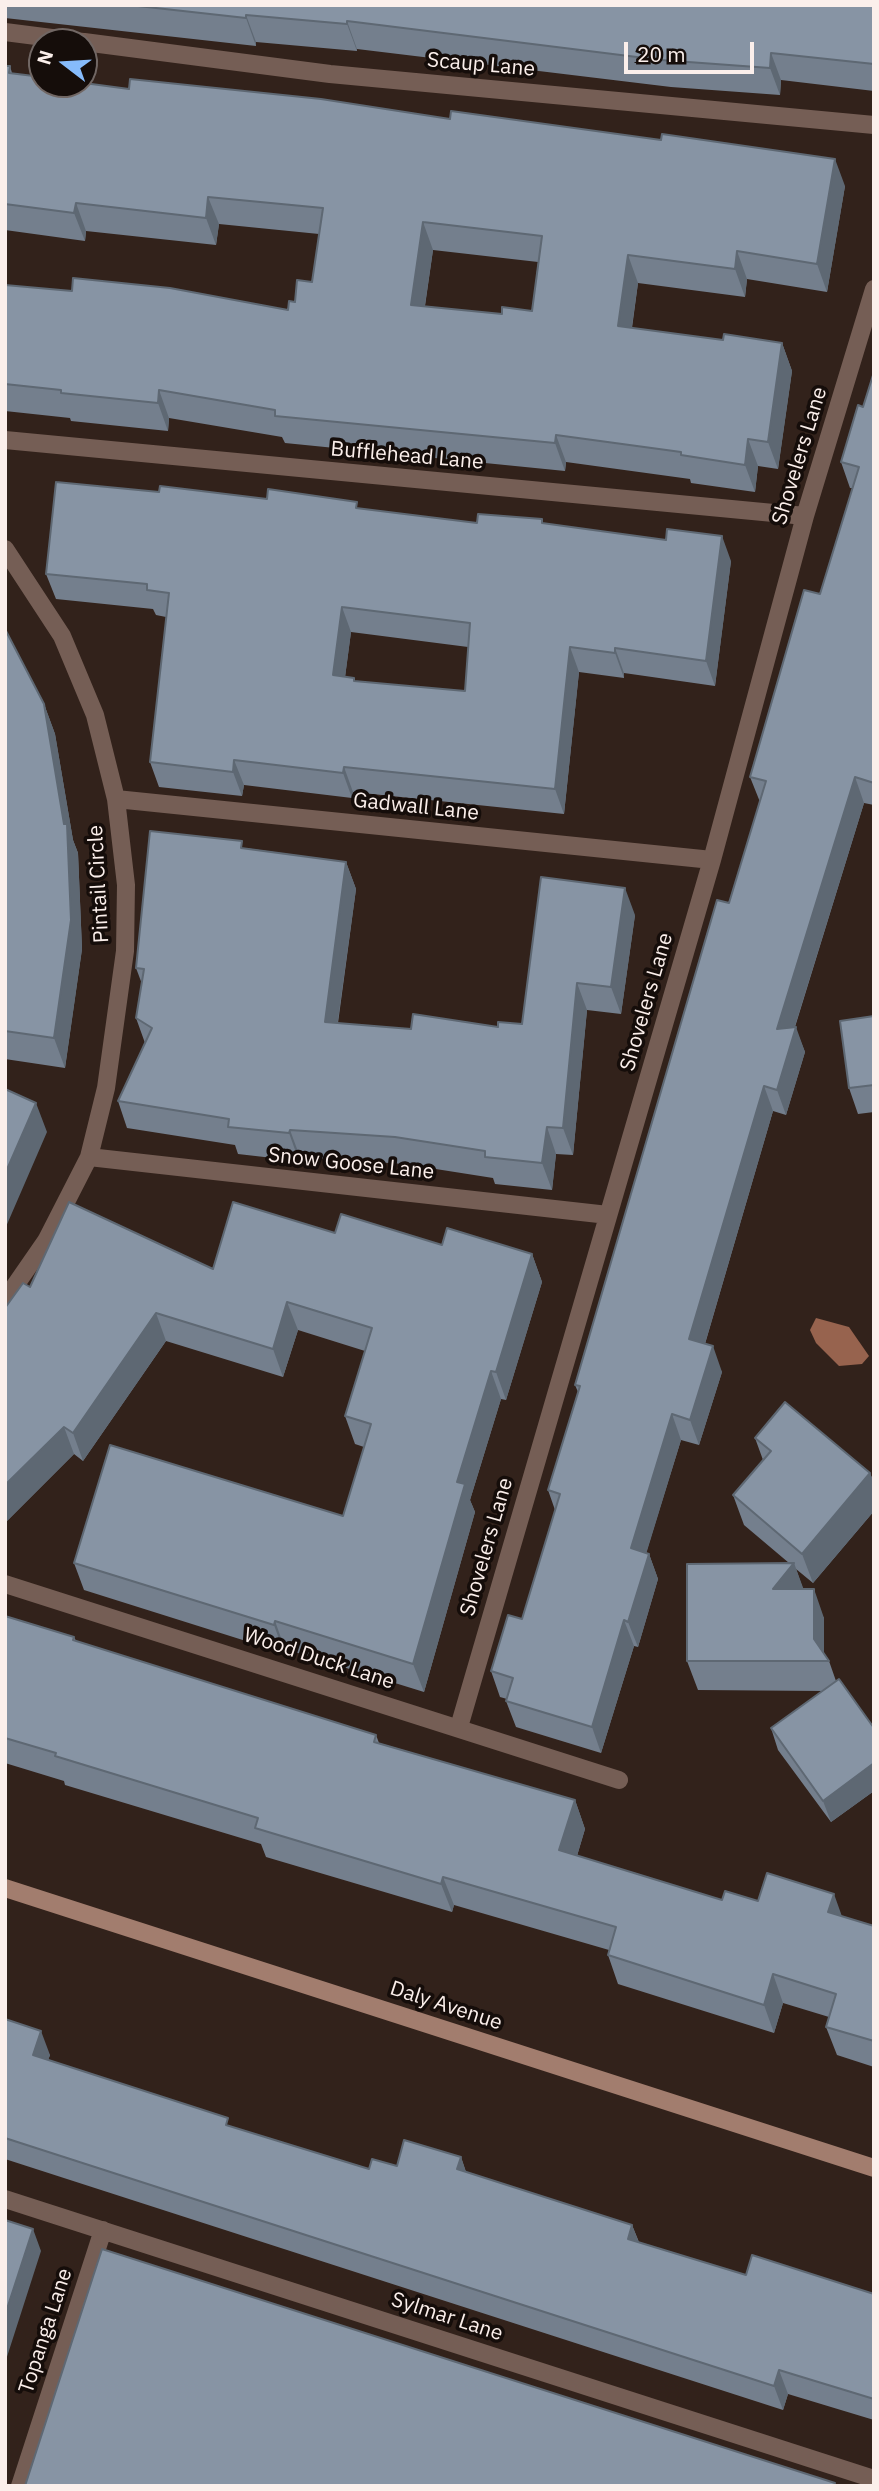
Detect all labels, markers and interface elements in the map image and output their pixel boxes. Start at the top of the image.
north arrow [28,28,98,98]
scale bar [627,28,756,72]
text: 20 m [637,40,686,68]
text: N [31,47,58,68]
street label: Scaup Lane [426,48,536,82]
street label: Shovelers Lane [767,384,833,528]
street label: Bufflehead Lane [329,437,485,475]
street label: Gadwall Lane [352,788,480,826]
street label: Pintail Circle [83,824,115,944]
street label: Shovelers Lane [615,930,679,1074]
street label: Snow Goose Lane [267,1143,435,1185]
street label: Shovelers Lane [455,1475,519,1619]
street label: Wood Duck Lane [241,1623,397,1695]
street label: Daly Avenue [387,1976,505,2036]
street label: Topanga Lane [14,2265,78,2397]
street label: Sylmar Lane [388,2287,506,2347]

